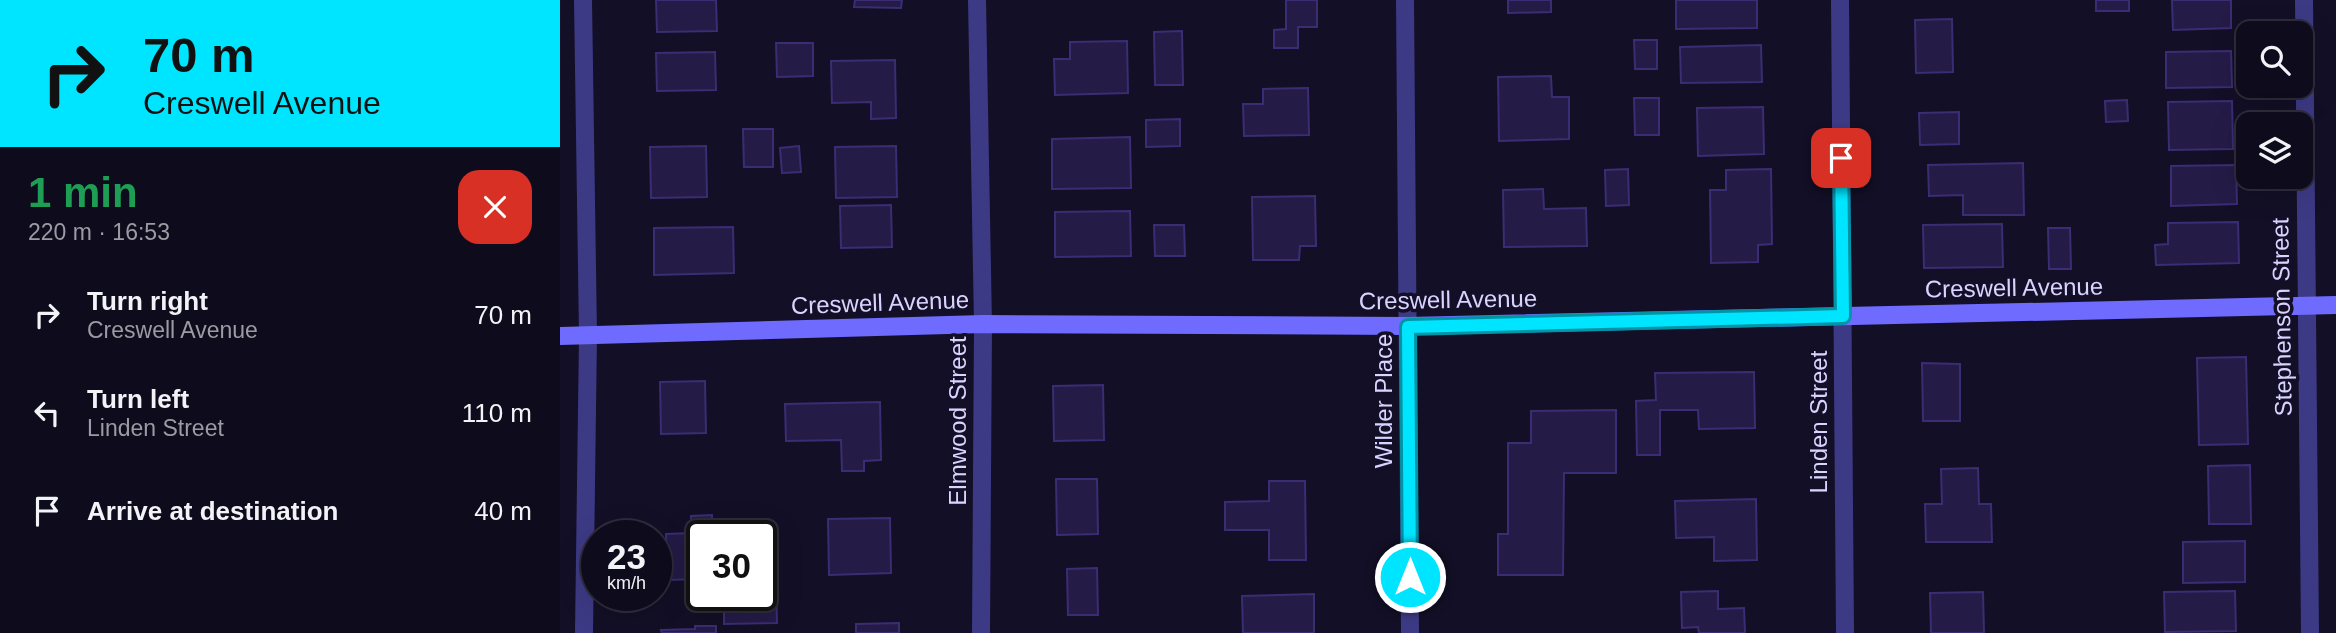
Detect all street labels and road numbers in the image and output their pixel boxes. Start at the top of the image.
street label: Stephenson Street [2266,217,2297,417]
street label: Creswell Avenue [1925,272,2103,303]
street label: Creswell Avenue [1359,284,1537,315]
street label: Creswell Avenue [790,286,970,319]
street label: Wilder Place [1370,334,1397,468]
street label: Elmwood Street [944,336,971,506]
street label: Linden Street [1805,350,1832,493]

